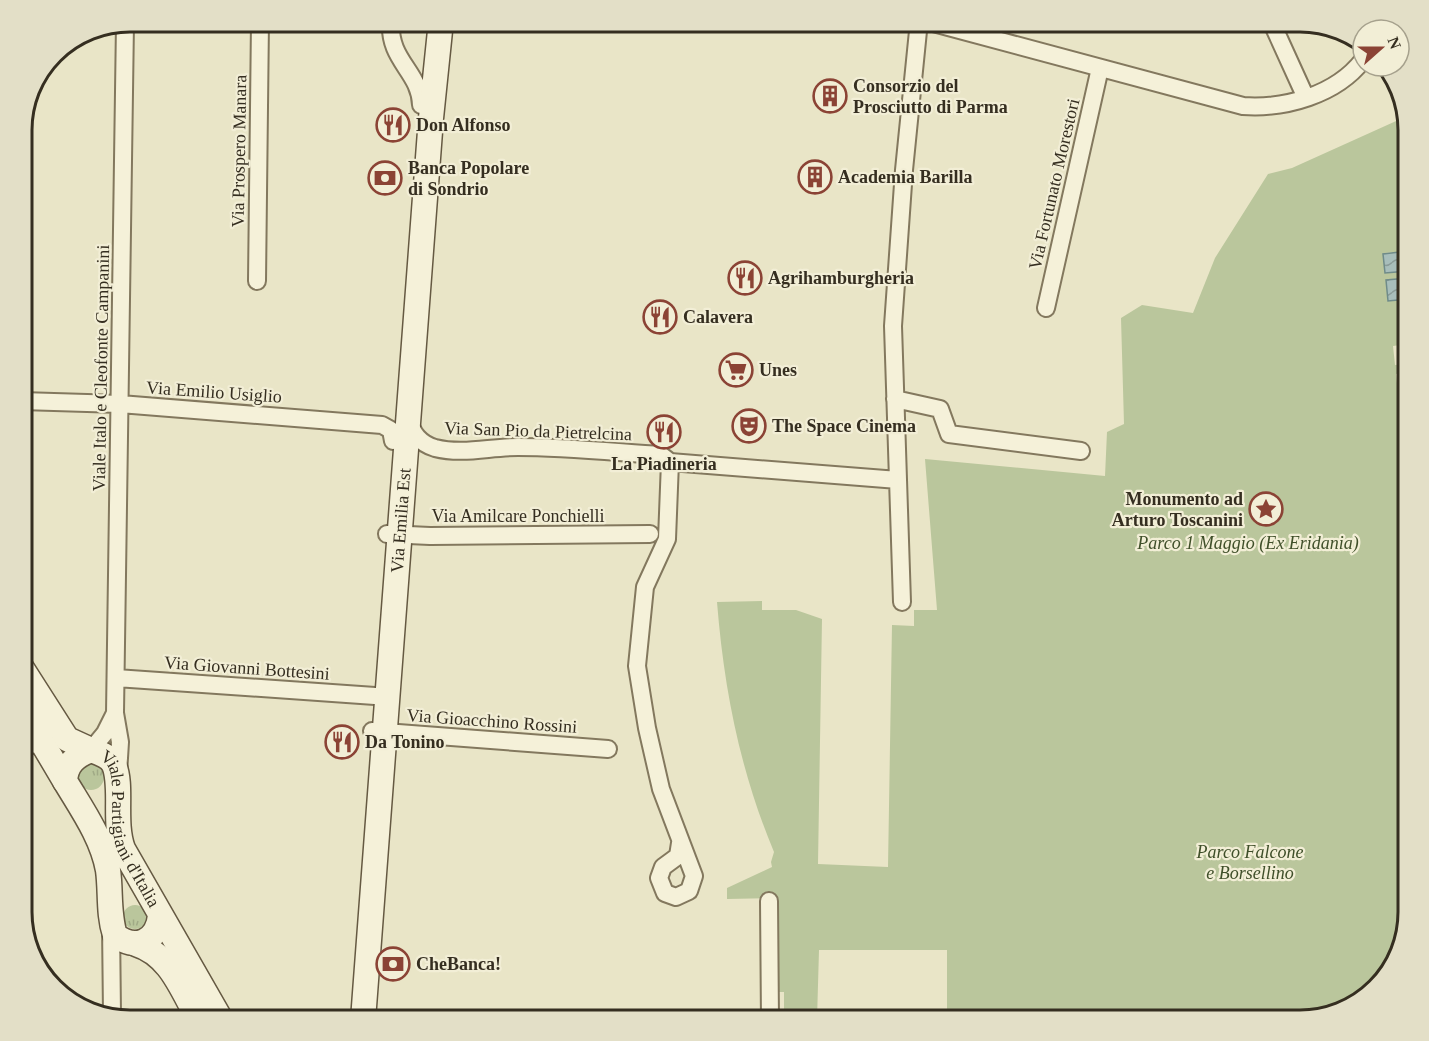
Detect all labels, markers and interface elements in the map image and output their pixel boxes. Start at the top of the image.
north arrow [1351,18,1411,78]
text: N [1385,34,1405,52]
street label: Via Prospero Manara [228,74,250,228]
place label: Consorzio del Prosciutto di Parma [853,76,1008,117]
building icon: Consorzio del Prosciutto di Parma [812,78,848,114]
street label: Via Fortunato Morestori [1025,97,1083,271]
restaurant icon: Don Alfonso [375,107,411,143]
place label: Don Alfonso [416,115,511,135]
place label: Banca Popolare di Sondrio [408,158,529,199]
building icon: Academia Barilla [797,159,833,195]
bank icon: Banca Popolare di Sondrio [367,160,403,196]
place label: Academia Barilla [838,167,972,187]
street label: Viale Italo e Cleofonte Campanini [89,244,113,492]
restaurant icon: Agrihamburgheria [727,260,763,296]
place label: Agrihamburgheria [768,268,914,288]
restaurant icon: Calavera [642,299,678,335]
place label: Calavera [683,307,753,327]
supermarket icon: Unes [718,352,754,388]
place label: Unes [759,360,797,380]
street label: Via Emilio Usiglio [146,377,282,407]
theatre icon: The Space Cinema [731,408,767,444]
restaurant icon: La Piadineria [646,414,682,450]
place label: The Space Cinema [772,416,916,436]
street label: Via San Pio da Pietrelcina [444,418,632,444]
place label: La Piadineria [611,454,717,474]
street label: Via Emilia Est [387,467,415,574]
place label: Monumento ad Arturo Toscanini [1112,489,1243,530]
place icon: Monumento ad Arturo Toscanini [1248,491,1284,527]
street label: Via Amilcare Ponchielli [432,506,604,526]
park label: Parco 1 Maggio (Ex Eridania) [1136,533,1359,554]
street label: Via Giovanni Bottesini [164,652,330,684]
street label: Via Gioacchino Rossini [406,705,578,737]
restaurant icon: Da Tonino [324,724,360,760]
place label: Da Tonino [365,732,445,752]
street label: Viale Partigiani d'Italia [97,746,164,911]
park label: Parco Falcone e Borsellino [1196,842,1303,883]
bank icon: CheBanca! [375,946,411,982]
place label: CheBanca! [416,954,501,974]

